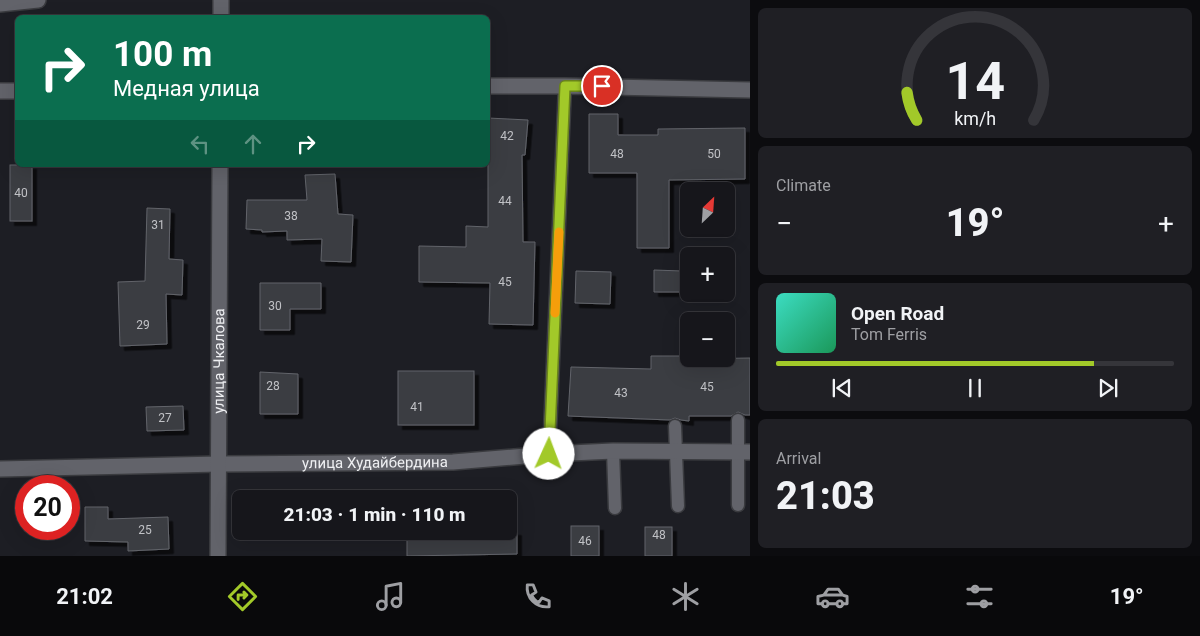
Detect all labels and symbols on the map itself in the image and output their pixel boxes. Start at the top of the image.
pin [581,65,623,107]
house number: 42 [500,129,514,143]
house number: 48 [610,147,624,161]
house number: 50 [707,147,721,161]
north arrow [680,182,735,238]
house number: 40 [14,186,28,200]
house number: 44 [498,194,512,208]
house number: 38 [284,209,298,223]
house number: 31 [151,218,165,232]
house number: 45 [498,275,512,289]
house number: 30 [268,299,282,313]
street label: улица Чкалова [210,308,228,414]
house number: 29 [136,318,150,332]
house number: 28 [266,379,280,393]
house number: 45 [700,380,714,394]
house number: 43 [614,386,628,400]
house number: 41 [410,400,424,414]
house number: 27 [158,411,172,425]
position arrow [522,427,574,479]
street label: улица Худайбердина [302,453,448,472]
speed limit sign: 20 [15,475,80,540]
house number: 25 [138,523,152,537]
house number: 48 [652,528,666,542]
house number: 46 [578,534,592,548]

